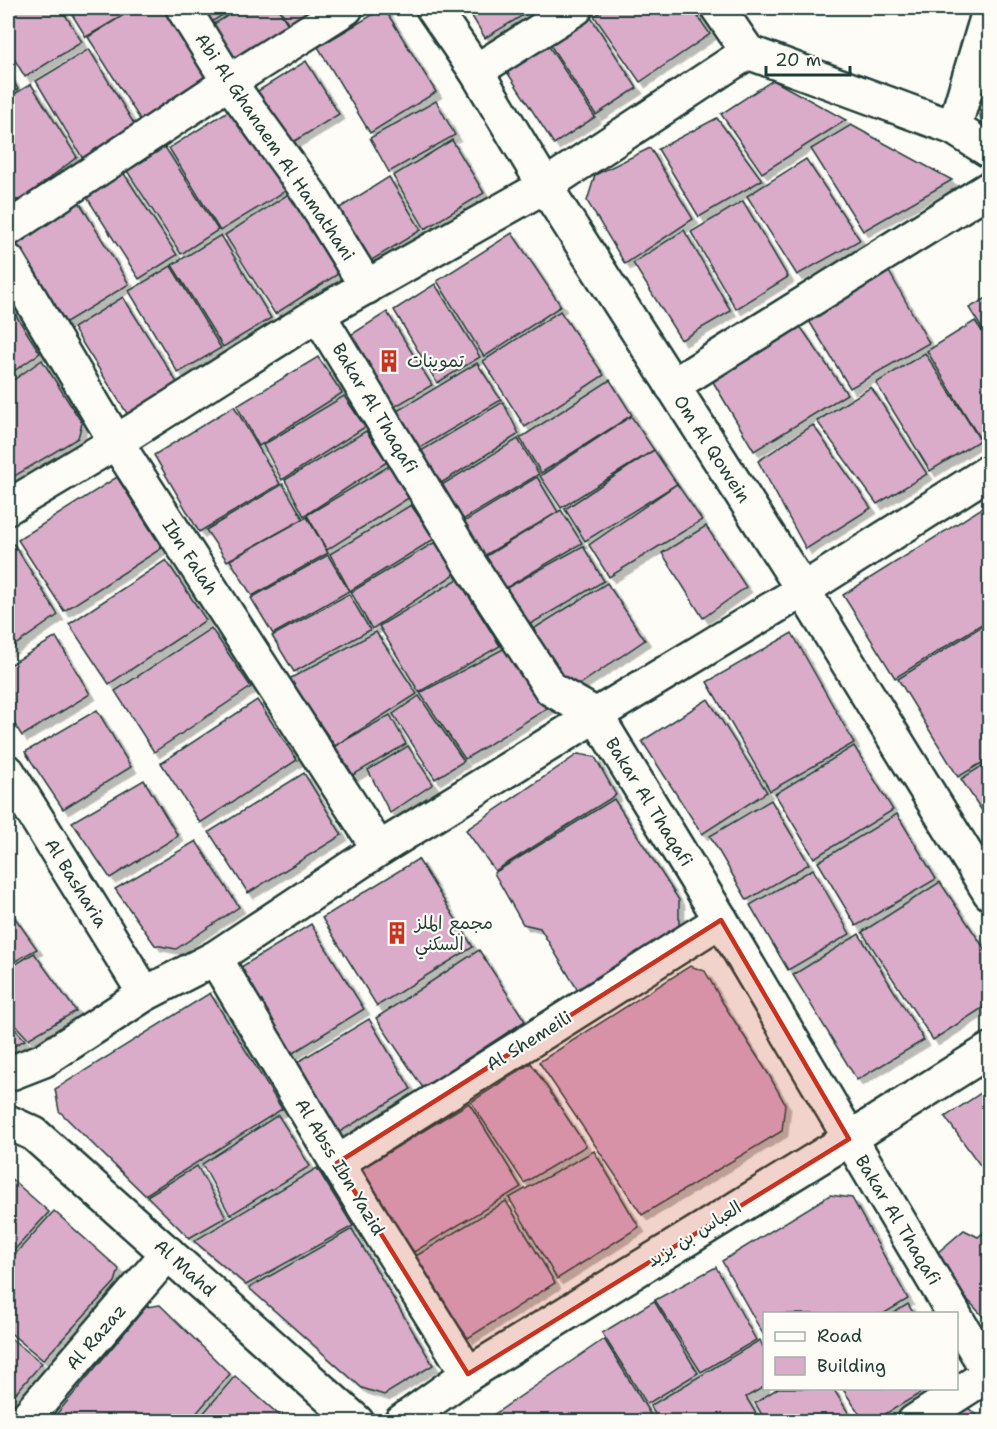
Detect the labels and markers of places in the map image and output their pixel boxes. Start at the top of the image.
building icon: تموينات [376,348,402,374]
place label: تموينات [407,349,465,373]
place label: مجمع الملز السكني [413,911,493,960]
building icon: مجمع الملز السكني [384,920,410,946]

